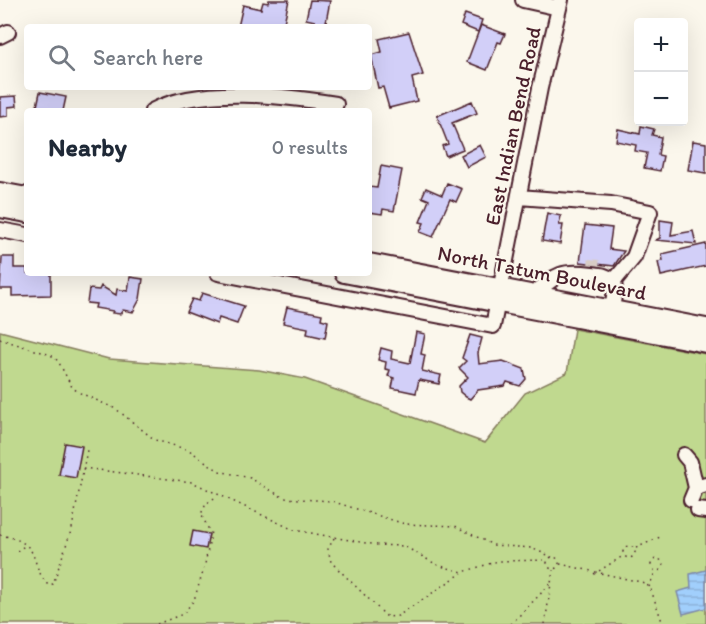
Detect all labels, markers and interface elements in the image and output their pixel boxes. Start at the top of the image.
map controls [634,18,688,126]
button: + [634,18,688,72]
search box [24,24,372,90]
street label: East Indian Bend Road [479,24,546,227]
icon: search [45,41,78,74]
text: Search here [93,44,203,71]
button: − [634,72,688,126]
text: Nearby [48,131,127,163]
text: 0 results [272,135,348,159]
street label: North Tatum Boulevard [436,240,649,305]

